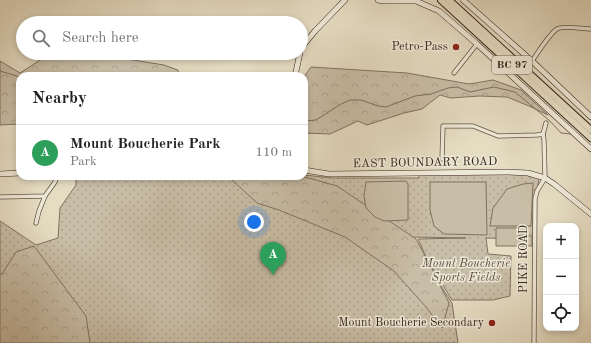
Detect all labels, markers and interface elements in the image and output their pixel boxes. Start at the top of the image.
search box [16,16,308,60]
icon: search [30,27,52,49]
text: Search here [62,31,139,46]
place label: Petro-Pass [391,41,448,53]
marker: Petro-Pass [451,42,461,52]
road number: BC 97 [492,56,532,74]
text: Nearby [32,90,87,107]
text: Mount Boucherie Park [70,137,221,152]
text: A [40,146,50,159]
text: 110 m [255,146,292,159]
text: Park [70,155,97,168]
street label: EAST BOUNDARY ROAD [353,156,497,170]
your location [244,212,264,232]
map controls [543,223,579,331]
button: + [543,223,579,259]
street label: PIKE ROAD [518,225,530,293]
pin: A [260,242,286,275]
park label: Mount Boucherie Sports Fields [421,258,510,284]
button: − [543,259,579,295]
button: locate [543,295,579,331]
place label: Mount Boucherie Secondary [338,317,485,329]
marker: Mount Boucherie Secondary [487,318,497,328]

